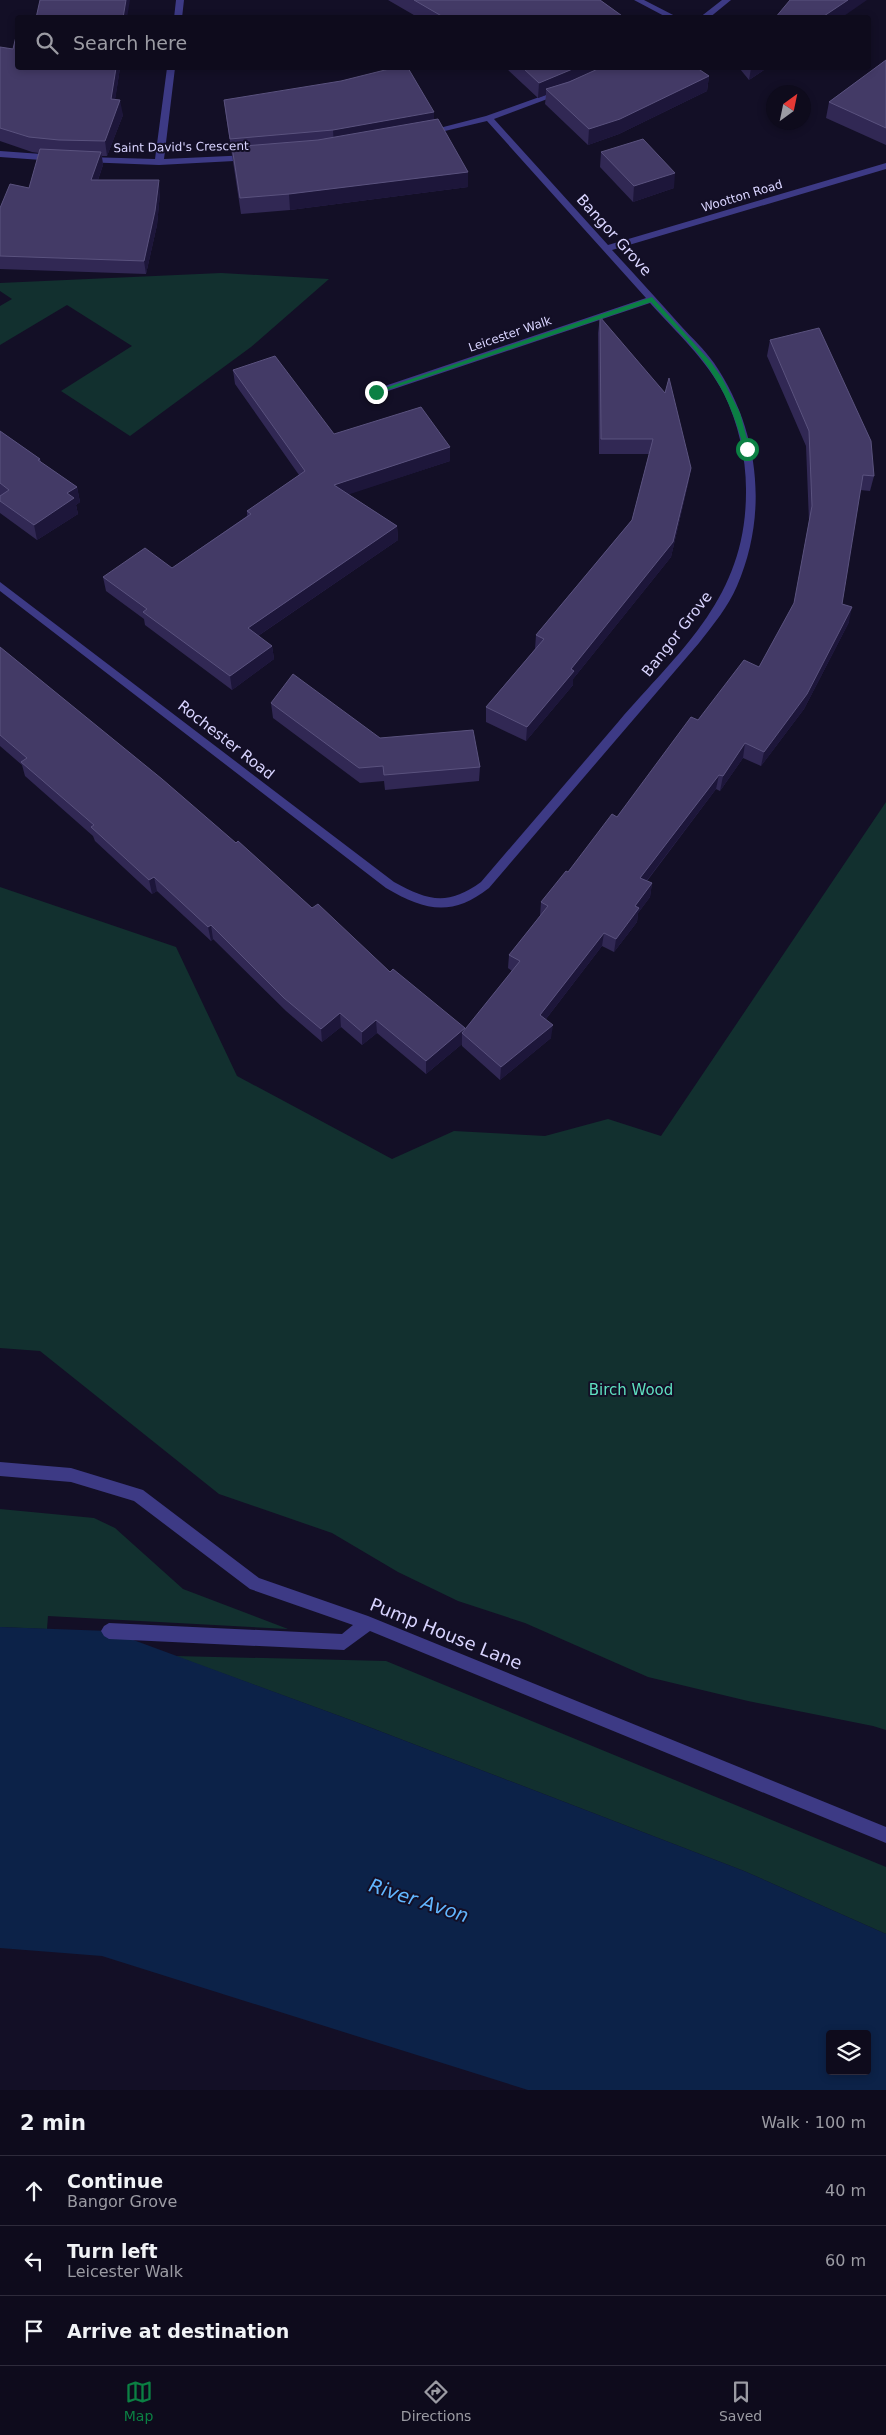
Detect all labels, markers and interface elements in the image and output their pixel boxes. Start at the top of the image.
search box [15,15,871,70]
icon: search [33,29,61,57]
text: Search here [73,32,187,54]
north arrow [766,85,811,130]
street label: Saint David's Crescent [113,139,249,155]
street label: Wootton Road [700,177,784,215]
street label: Bangor Grove [573,191,655,279]
street label: Leicester Walk [467,313,553,355]
route end [365,381,388,404]
route start [736,438,759,461]
street label: Bangor Grove [638,588,716,680]
street label: Rochester Road [174,697,278,783]
park label: Birch Wood [589,1381,673,1399]
street label: Pump House Lane [367,1593,525,1674]
water label: River Avon [367,1874,471,1926]
map controls [826,2030,871,2075]
button: layers [826,2030,871,2075]
text: 2 min [20,2111,86,2135]
text: Walk · 100 m [761,2113,866,2132]
text: Continue [67,2170,163,2192]
icon: ahead [20,2177,48,2205]
text: 40 m [825,2181,866,2200]
text: Bangor Grove [67,2192,177,2211]
text: Turn left [67,2240,158,2262]
icon: left [20,2247,48,2275]
text: 60 m [825,2251,866,2270]
text: Leicester Walk [67,2262,183,2281]
icon: arrive [20,2317,48,2345]
text: Arrive at destination [67,2320,289,2342]
tab: Map [124,2378,153,2424]
tab: Directions [401,2378,471,2424]
tab: Saved [719,2378,762,2424]

